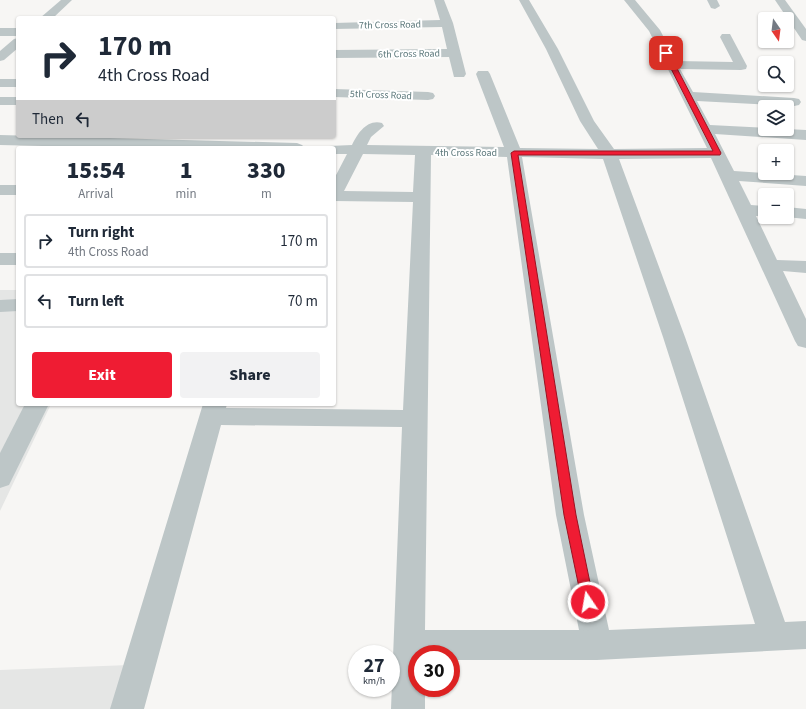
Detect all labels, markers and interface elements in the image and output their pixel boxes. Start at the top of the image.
north arrow [758,12,794,48]
map controls [758,12,794,224]
street label: 7th Cross Road [359,17,421,33]
text: 170 m [98,26,172,66]
icon: right [32,32,84,84]
pin [649,36,683,70]
icon: arrive [655,42,677,64]
street label: 6th Cross Road [378,46,440,62]
button: search [758,56,794,92]
text: 4th Cross Road [98,63,210,88]
street label: 5th Cross Road [350,87,412,103]
button: layers [758,100,794,136]
icon: left [72,108,94,130]
text: Then [32,109,64,130]
button: + [758,144,794,180]
street label: 4th Cross Road [435,146,497,160]
text: 15:54 [66,153,125,188]
text: 1 [180,153,193,188]
text: 330 [247,153,286,188]
text: Arrival [78,185,113,203]
text: min [176,185,197,203]
text: m [261,185,272,203]
button: − [758,188,794,224]
text: Turn right [68,222,134,243]
icon: right [34,230,56,252]
text: 170 m [280,231,318,252]
text: 4th Cross Road [68,243,149,261]
icon: left [34,290,56,312]
text: Turn left [68,291,124,312]
text: 70 m [288,291,318,312]
button: Exit [32,352,172,398]
button: Share [180,352,320,398]
position arrow [567,581,609,623]
speed limit sign: 30 [408,645,460,697]
text: 27 [363,652,385,680]
text: km/h [363,674,385,688]

